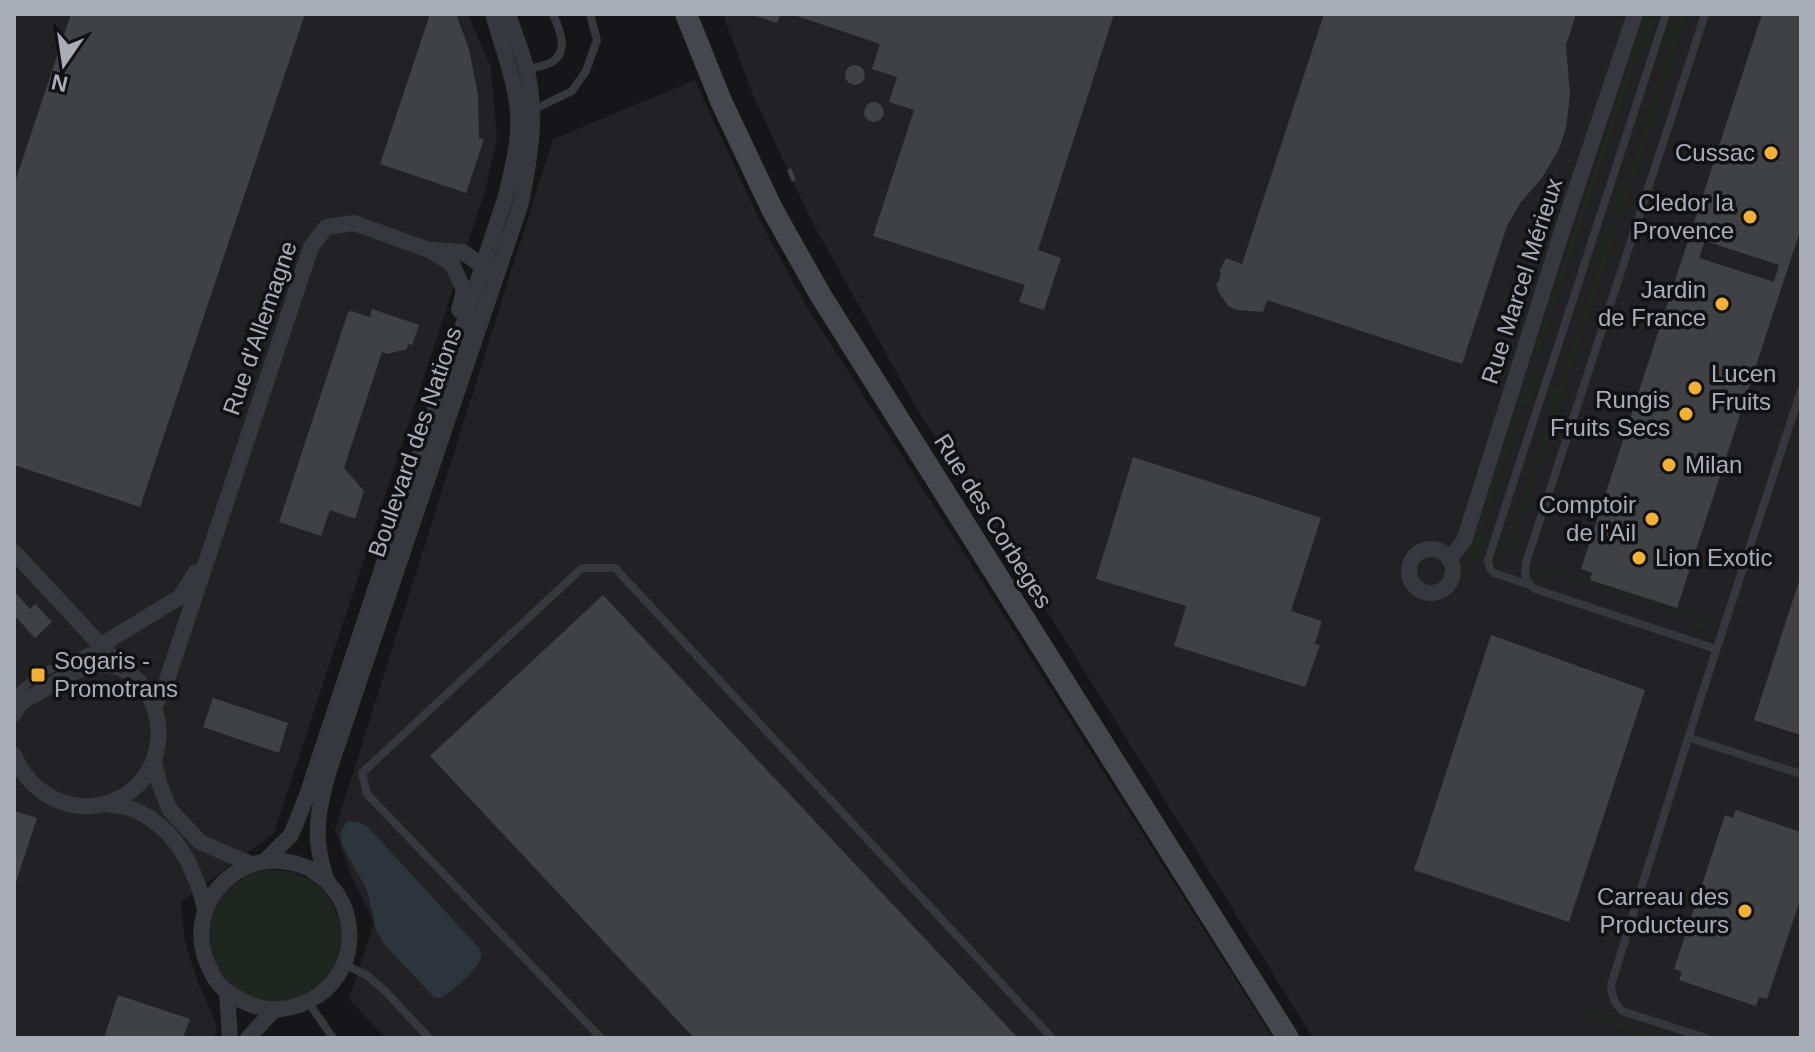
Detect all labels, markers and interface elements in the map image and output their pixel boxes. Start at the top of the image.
north arrow [24,24,104,104]
text: N [49,69,70,97]
place label: Cussac [1675,139,1755,166]
marker: Cussac [1762,144,1780,162]
street label: Rue Marcel Mérieux [1476,175,1568,387]
place label: Cledor la Provence [1633,189,1735,244]
marker: Cledor la Provence [1741,208,1759,226]
street label: Rue d'Allemagne [217,237,302,418]
place label: Jardin de France [1598,276,1706,331]
marker: Jardin de France [1713,295,1731,313]
street label: Boulevard des Nations [362,323,467,560]
place label: Lucen Fruits [1711,360,1776,415]
marker: Lucen Fruits [1686,379,1704,397]
place label: Rungis Fruits Secs [1550,386,1670,441]
marker: Rungis Fruits Secs [1677,405,1695,423]
street label: Rue des Corbeges [929,429,1058,613]
place label: Milan [1685,451,1742,478]
marker: Milan [1660,456,1678,474]
place label: Comptoir de l'Ail [1539,491,1636,546]
marker: Comptoir de l'Ail [1643,510,1661,528]
place label: Lion Exotic [1655,544,1772,571]
marker: Lion Exotic [1630,549,1648,567]
place label: Sogaris - Promotrans [54,647,178,702]
marker: Sogaris - Promotrans [29,666,47,684]
place label: Carreau des Producteurs [1597,883,1729,938]
marker: Carreau des Producteurs [1736,902,1754,920]

